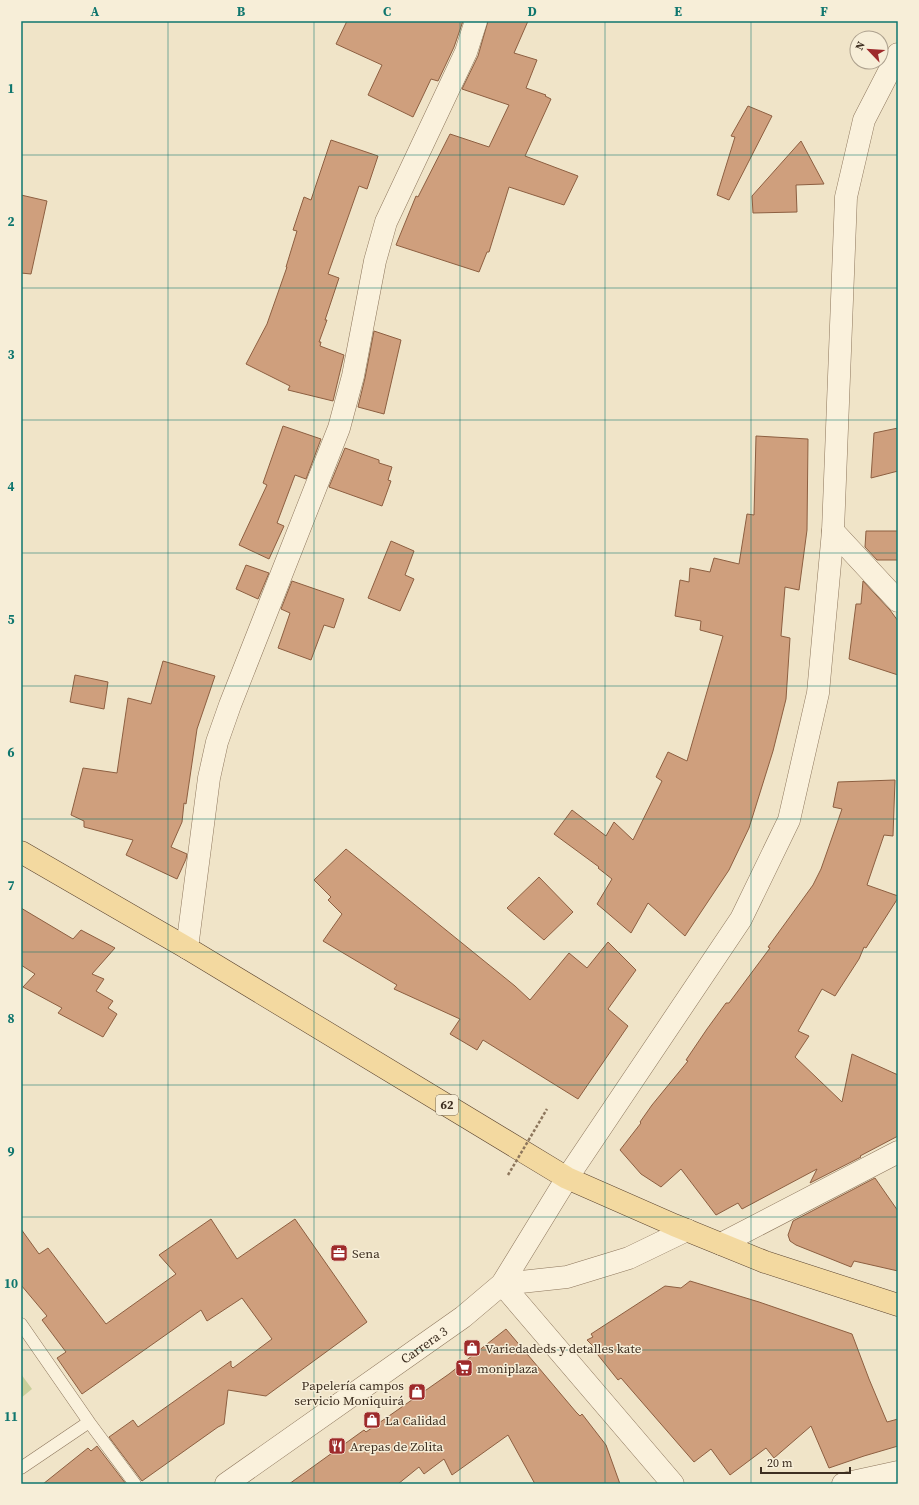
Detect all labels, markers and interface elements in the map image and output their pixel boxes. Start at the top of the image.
text: A [91,3,100,20]
text: B [237,3,246,20]
text: C [383,3,391,20]
text: D [527,3,537,20]
text: E [674,3,682,20]
text: F [820,3,828,20]
north arrow [849,30,889,70]
text: N [852,39,869,53]
text: 1 [7,80,15,97]
text: 2 [7,213,15,230]
text: 3 [7,346,15,363]
text: 4 [7,478,15,495]
text: 5 [7,611,15,628]
text: 6 [7,744,15,761]
text: 7 [7,877,15,894]
text: 8 [7,1010,15,1027]
road number: 62 [436,1095,458,1115]
text: 9 [7,1143,15,1160]
office icon: Sena [329,1243,349,1263]
place label: Sena [352,1245,380,1262]
text: 10 [4,1275,18,1292]
street label: Carrera 3 [397,1323,451,1367]
shop icon: Variedadeds y detalles kate [462,1338,482,1358]
place label: Variedadeds y detalles kate [485,1340,642,1357]
supermarket icon: moniplaza [454,1358,474,1378]
place label: moniplaza [477,1360,538,1377]
place label: Papelería campos servicio Moniquirá [294,1377,404,1409]
shop icon: Papelería campos servicio Moniquirá [407,1382,427,1402]
text: 11 [4,1408,18,1425]
shop icon: La Calidad [362,1410,382,1430]
place label: La Calidad [385,1412,447,1429]
restaurant icon: Arepas de Zolita [327,1436,347,1456]
place label: Arepas de Zolita [350,1438,444,1455]
scale bar [761,1449,850,1475]
text: 20 m [767,1455,793,1471]

